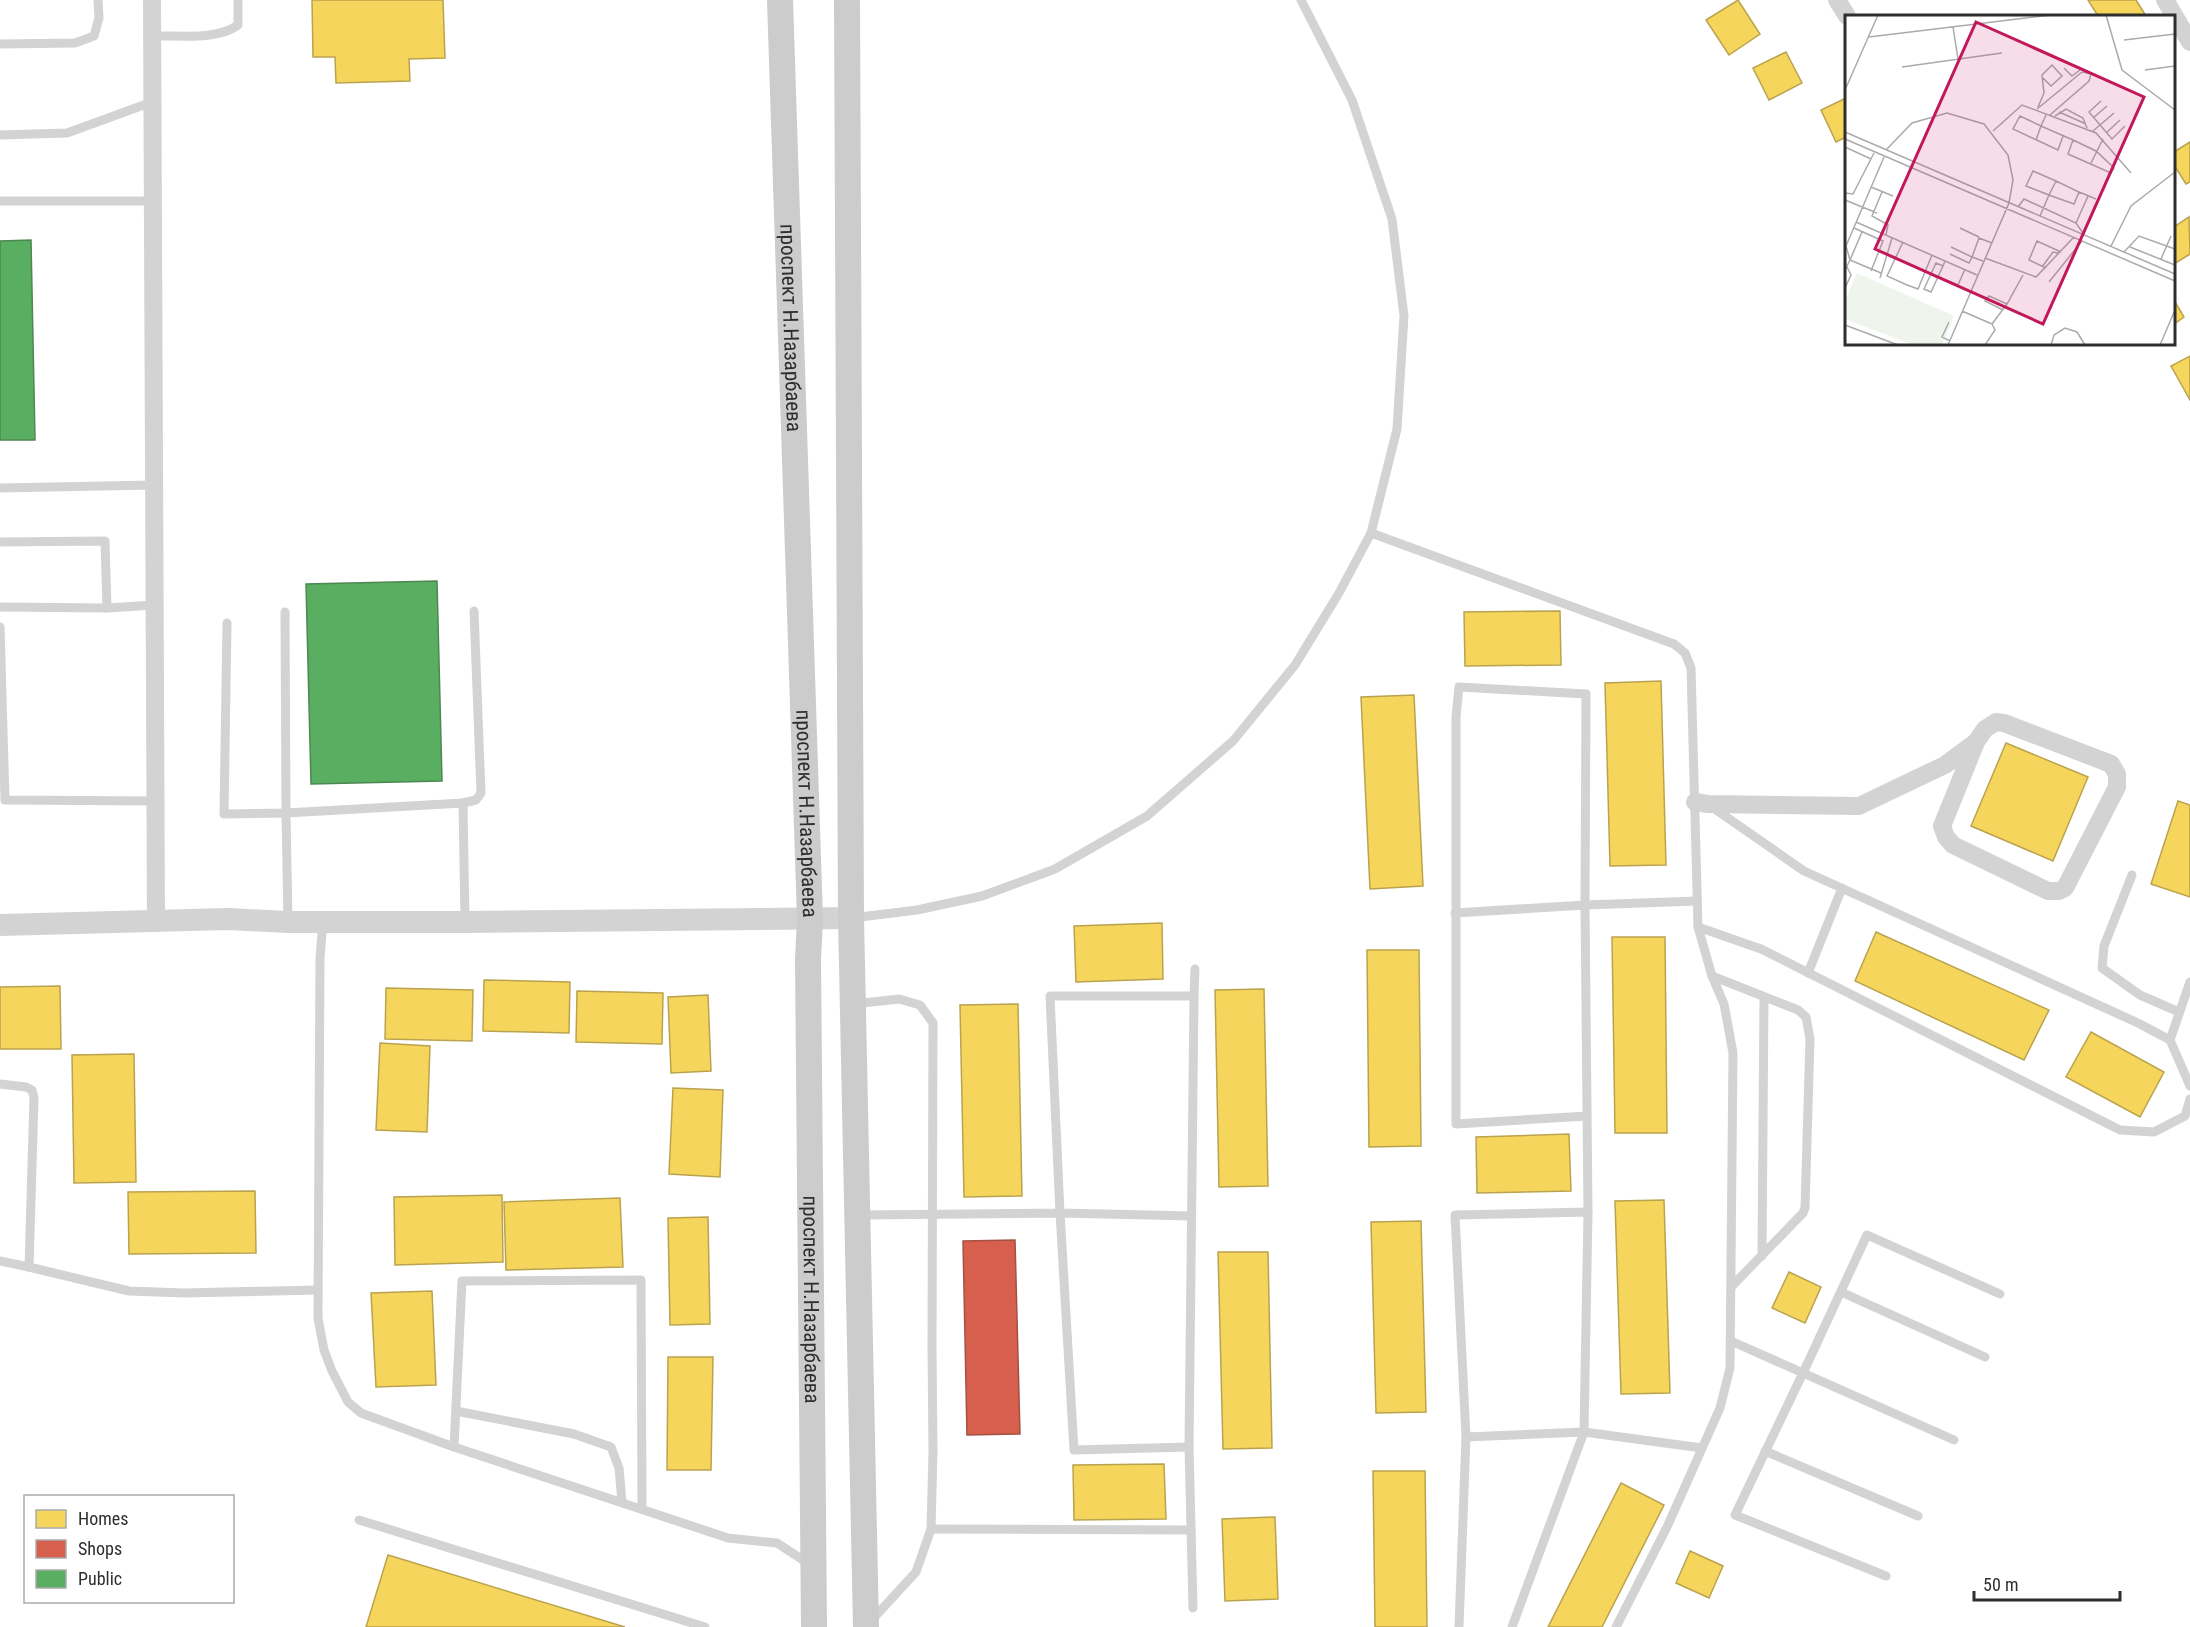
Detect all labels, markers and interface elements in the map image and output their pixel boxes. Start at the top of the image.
inset map [1845,15,2175,345]
street label: проспект Н.Назарбаева [775,224,806,432]
street label: проспект Н.Назарбаева [791,709,822,918]
street label: проспект Н.Назарбаева [798,1195,824,1404]
legend [24,1495,234,1603]
text: Homes [78,1508,128,1529]
text: Shops [78,1538,122,1559]
scale bar [1974,1564,2120,1602]
text: Public [78,1568,122,1589]
text: 50 m [1983,1574,2018,1595]

